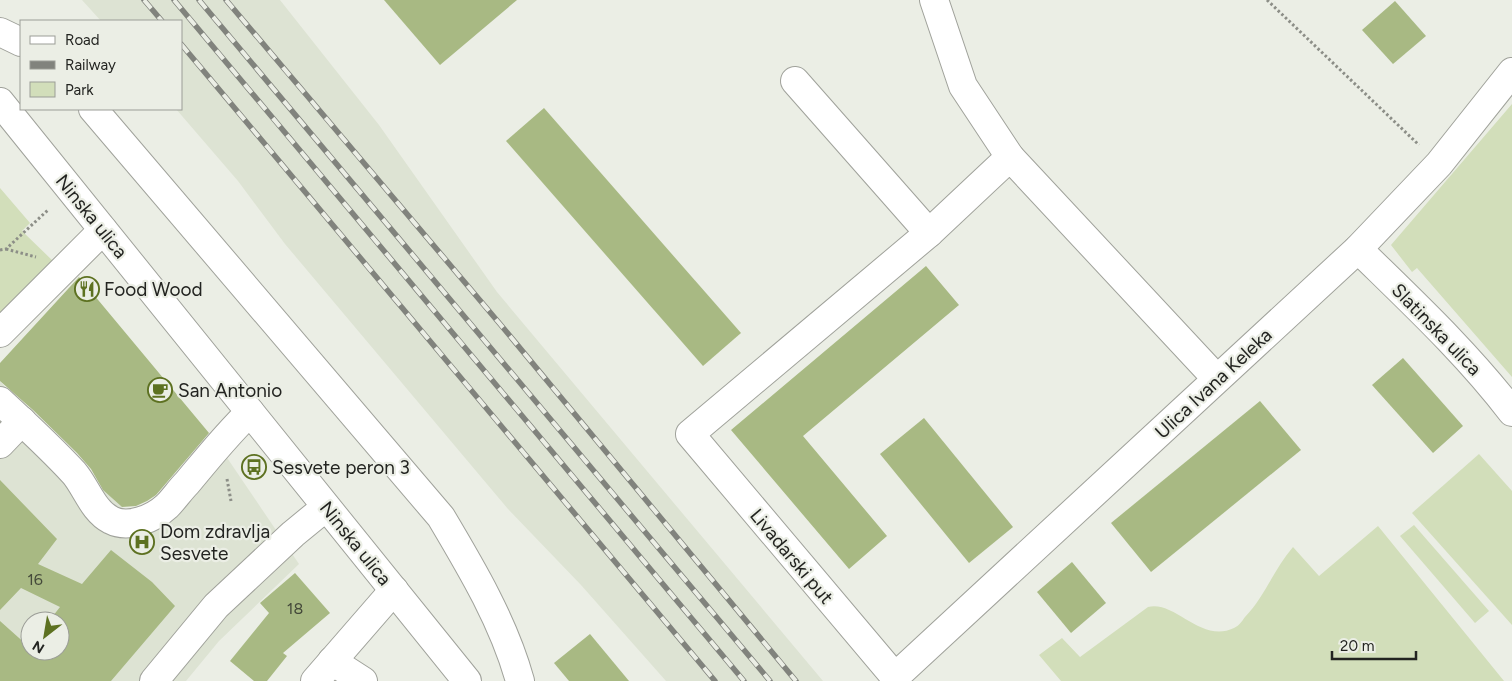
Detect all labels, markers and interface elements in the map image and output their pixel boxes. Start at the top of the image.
legend [20,20,182,110]
text: Road [65,31,100,49]
text: Railway [65,56,116,74]
text: Park [65,81,94,99]
street label: Ninska ulica [51,170,132,263]
restaurant icon: Food Wood [74,276,100,302]
place label: Food Wood [104,278,203,301]
street label: Slatinska ulica [1387,279,1486,380]
street label: Ulica Ivana Keleka [1150,323,1276,443]
cafe icon: San Antonio [147,377,173,403]
place label: San Antonio [178,379,282,402]
bus stop icon: Sesvete peron 3 [241,454,267,480]
place label: Sesvete peron 3 [272,456,410,479]
street label: Ninska ulica [315,497,396,590]
street label: Livadarski put [745,504,838,609]
place label: Dom zdravlja Sesvete [160,520,270,565]
hospital icon: Dom zdravlja Sesvete [129,529,155,555]
house number: 16 [27,570,43,589]
house number: 18 [287,599,303,618]
north arrow [20,611,70,661]
scale bar [1332,628,1416,660]
text: N [30,637,48,657]
text: 20 m [1340,637,1374,655]

